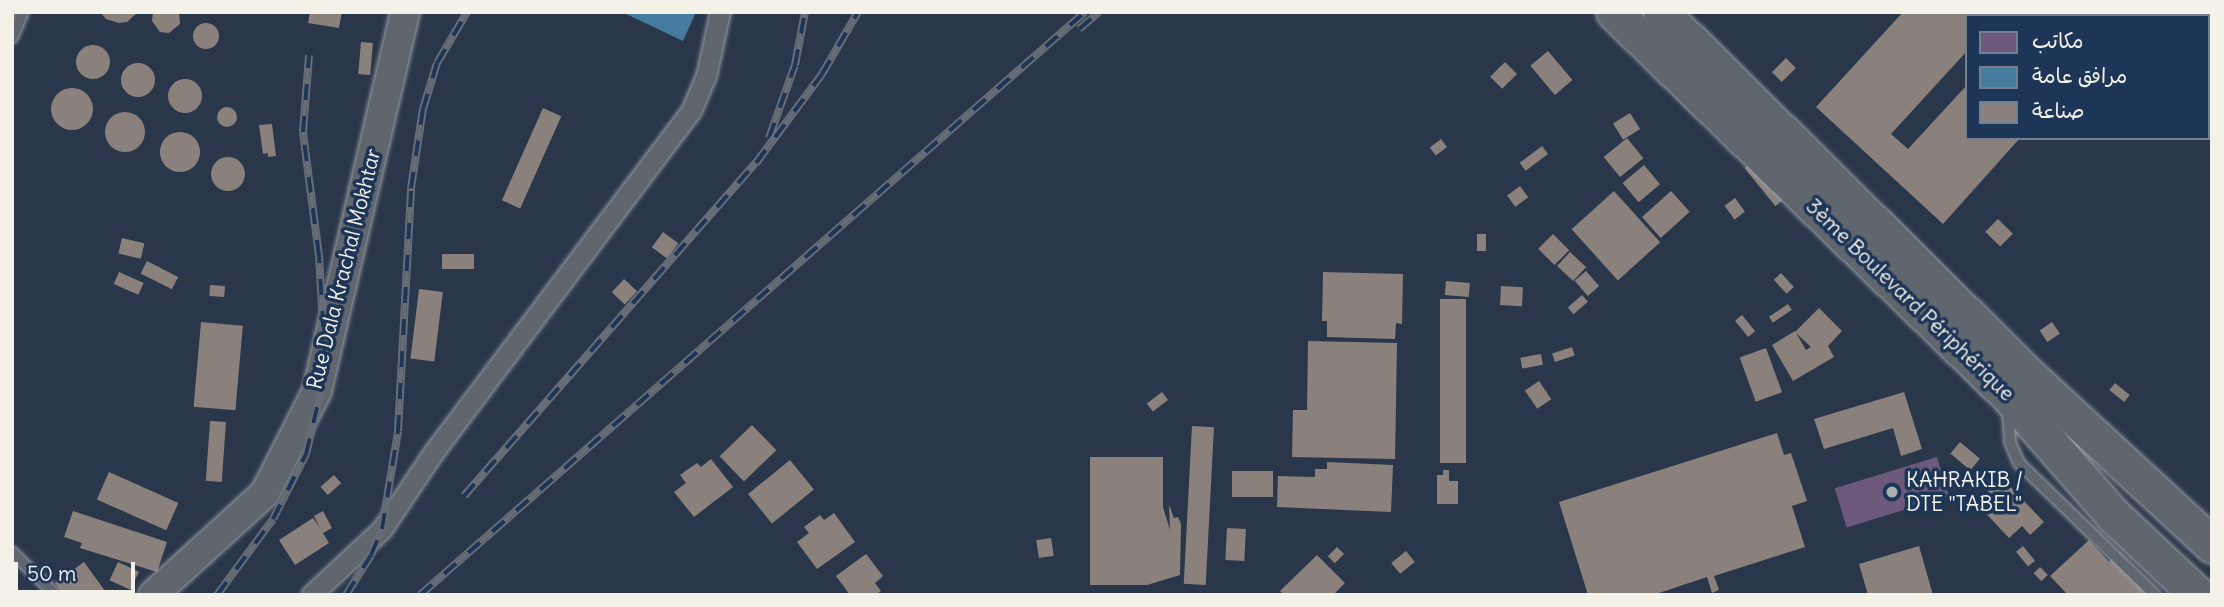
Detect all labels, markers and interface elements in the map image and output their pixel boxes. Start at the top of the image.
legend [1965,14,2210,140]
text: مكاتب [2032,27,2084,54]
text: مرافق عامة [2032,62,2127,89]
text: صناعة [2032,97,2085,124]
street label: Rue Dala Krachal Mokhtar [302,146,386,392]
street label: 3ème Boulevard Périphérique [1801,194,2019,406]
place label: KAHRAKIB / DTE "TABEL" [1906,467,2023,517]
marker: KAHRAKIB / DTE "TABEL" [1884,484,1900,500]
scale bar [18,548,138,592]
text: 50 m [27,560,76,587]

